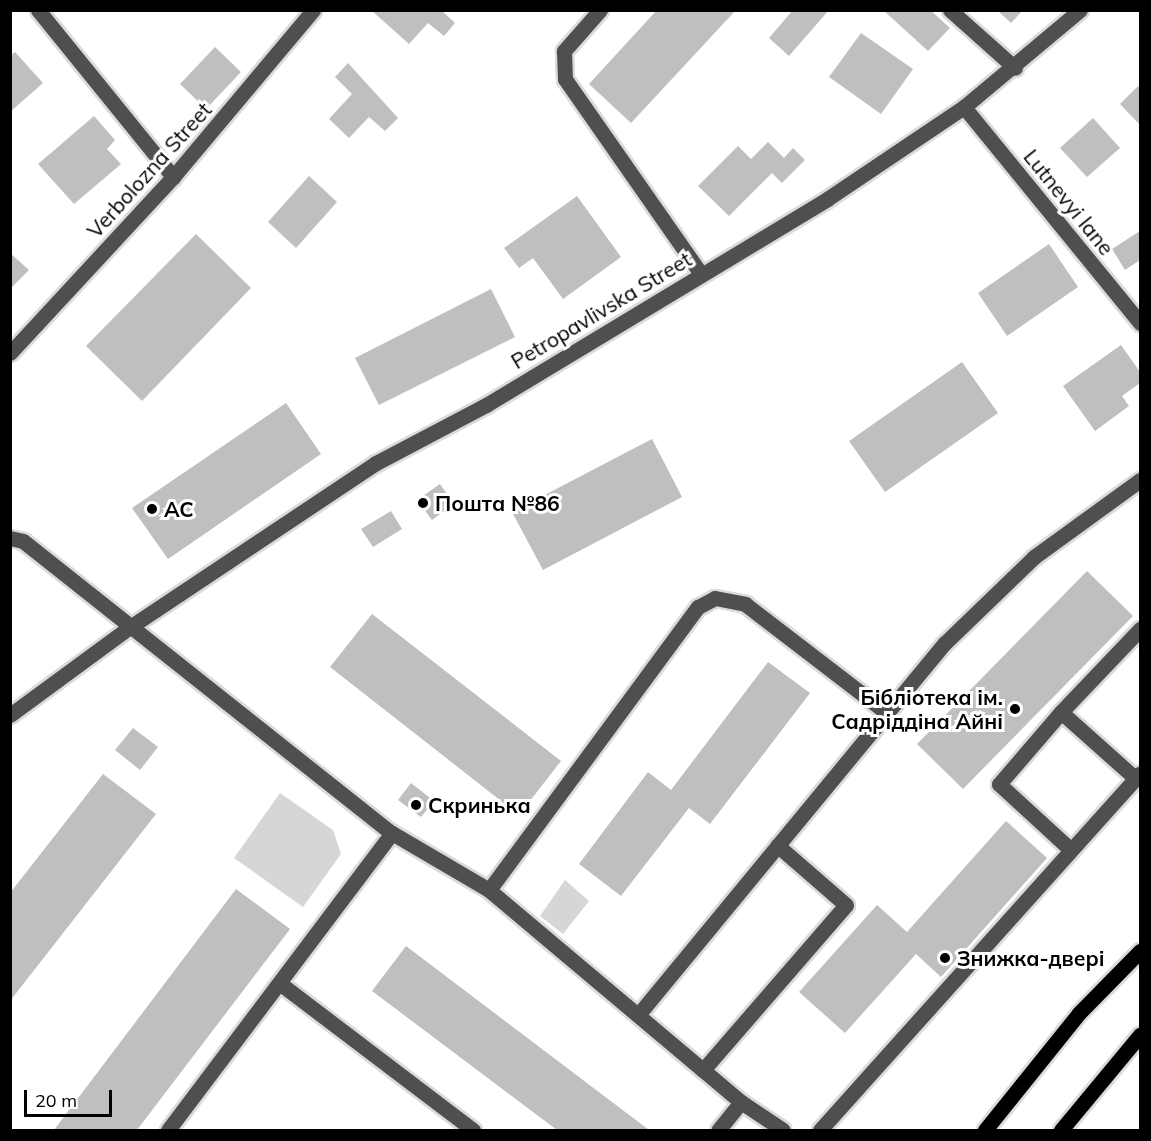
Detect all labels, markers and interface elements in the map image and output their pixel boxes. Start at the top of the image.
street label: Verbolozna Street [82,97,216,243]
street label: Lutnevyi lane [1019,144,1119,260]
street label: Petropavlivska Street [506,246,696,374]
place label: Пошта №86 [435,490,560,516]
place label: АС [164,496,194,522]
marker: Пошта №86 [416,496,430,510]
marker: АС [145,502,159,516]
place label: Бібліотека ім. Садріддіна Айні [831,684,1003,734]
marker: Бібліотека ім. Садріддіна Айні [1008,702,1022,716]
place label: Скринька [428,792,531,818]
marker: Скринька [409,798,423,812]
place label: Знижка-двері [957,945,1105,971]
marker: Знижка-двері [938,951,952,965]
scale bar [27,1078,116,1116]
text: 20 m [35,1089,77,1112]

